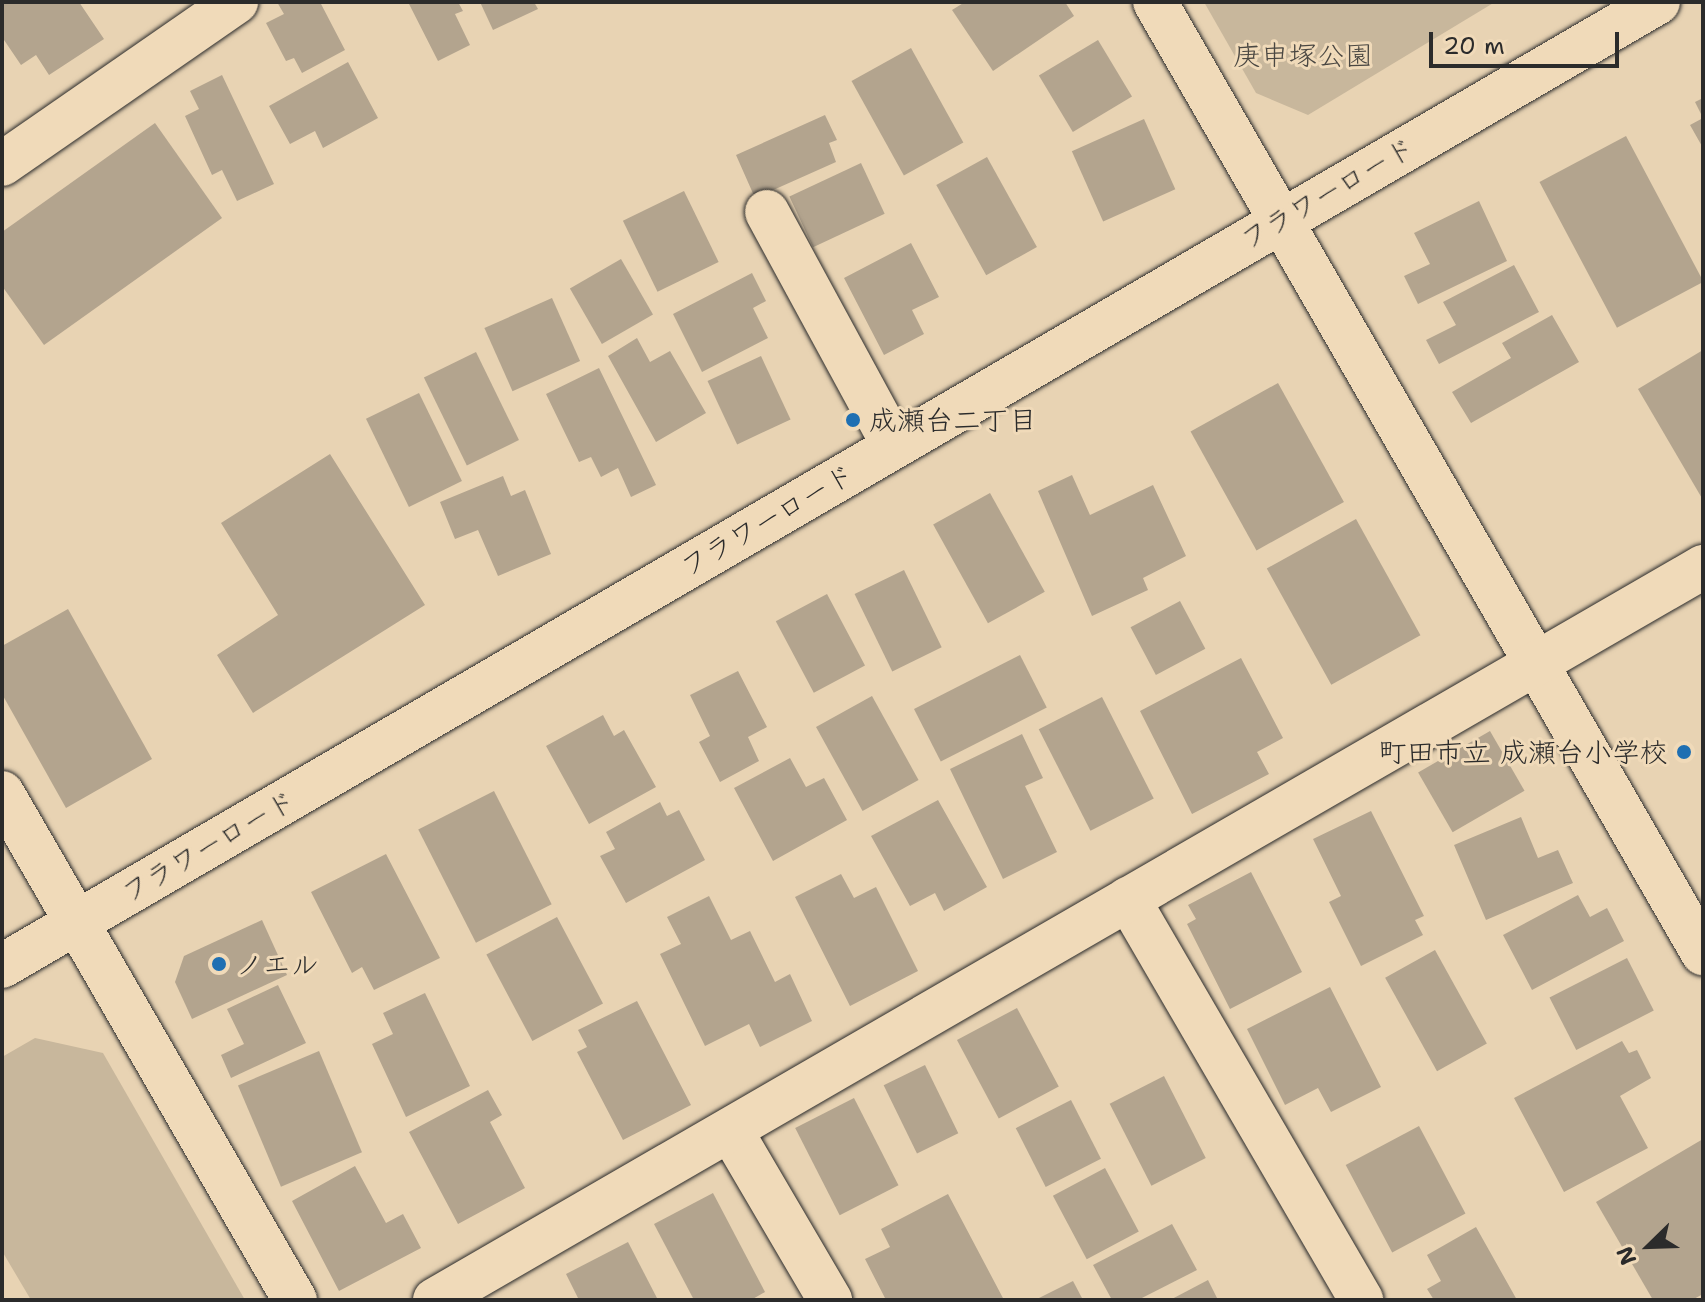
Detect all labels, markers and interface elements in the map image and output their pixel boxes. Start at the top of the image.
scale bar [1433,16,1623,66]
text: 20 m [1443,30,1505,62]
park label: 庚申塚公園 [1233,38,1373,72]
street label: フラワーロード [1234,129,1420,257]
place label: 成瀬台二丁目 [869,403,1037,437]
marker: 成瀬台二丁目 [844,411,862,429]
street label: フラワーロード [674,456,860,584]
place label: 町田市立 成瀬台小学校 [1378,735,1668,769]
marker: 町田市立 成瀬台小学校 [1675,743,1693,761]
street label: フラワーロード [115,782,301,910]
place label: ノエル [235,947,319,981]
marker: ノエル [210,955,228,973]
north arrow [1609,1206,1689,1286]
text: N [1610,1242,1643,1269]

